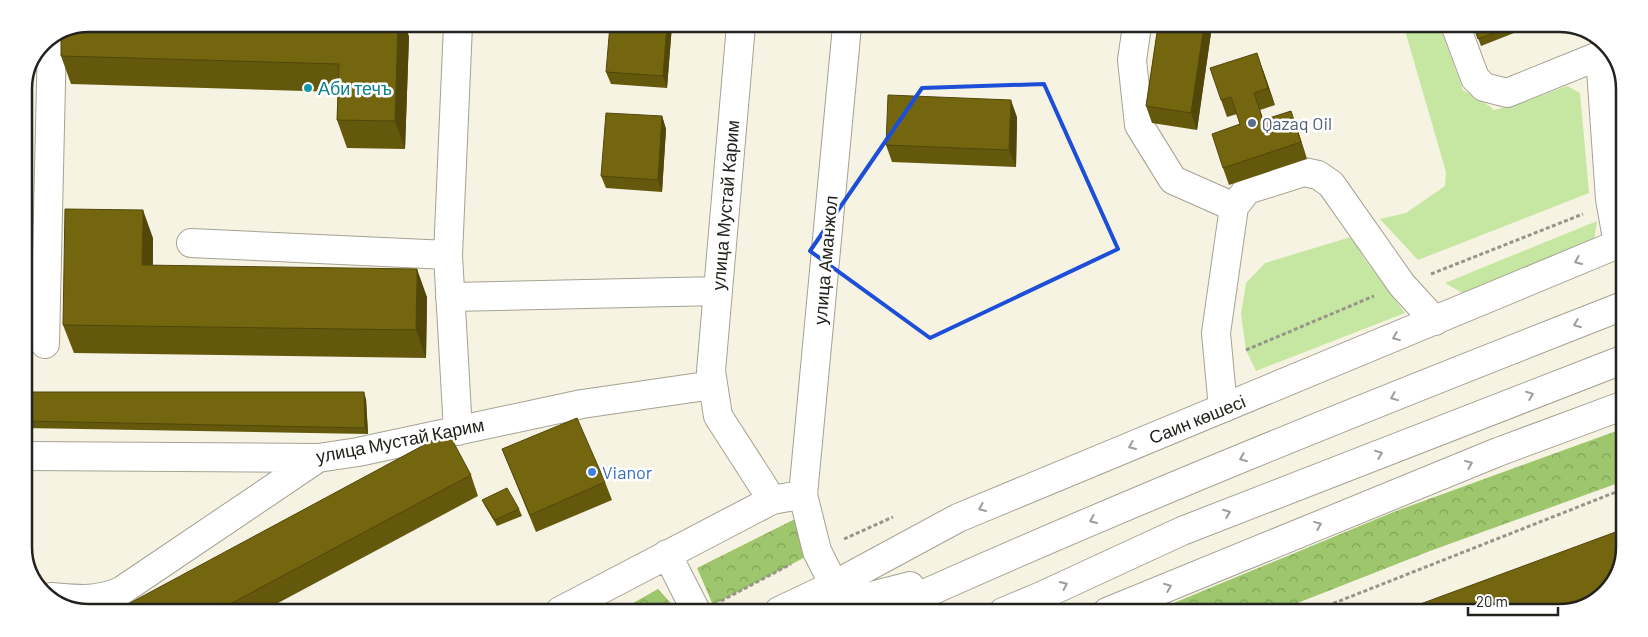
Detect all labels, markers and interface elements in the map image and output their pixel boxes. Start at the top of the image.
place label: Аби течъ [318,77,392,99]
marker: Аби течъ [302,82,314,94]
place label: Qazaq Oil [1262,112,1332,134]
marker: Qazaq Oil [1246,117,1258,129]
street label: улица Мустай Карим [707,119,743,291]
street label: улица Аманжол [808,194,842,326]
one-way arrow [1574,254,1583,265]
one-way arrow [1573,318,1582,328]
one-way arrow [1392,331,1401,341]
street label: Саин көшесі [1146,390,1248,448]
one-way arrow [1390,391,1399,401]
one-way arrow [1525,391,1534,401]
street label: улица Мустай Карим [314,413,486,467]
one-way arrow [1128,439,1137,450]
one-way arrow [1374,450,1383,460]
one-way arrow [1239,452,1248,462]
one-way arrow [1464,459,1473,470]
place label: Vianor [602,461,653,483]
marker: Vianor [586,466,598,478]
one-way arrow [978,502,987,512]
one-way arrow [1223,509,1231,519]
one-way arrow [1089,514,1098,525]
one-way arrow [1313,521,1322,531]
one-way arrow [1059,581,1068,592]
one-way arrow [1163,582,1172,593]
scale bar [1468,584,1558,616]
text: 20 m [1476,592,1508,610]

